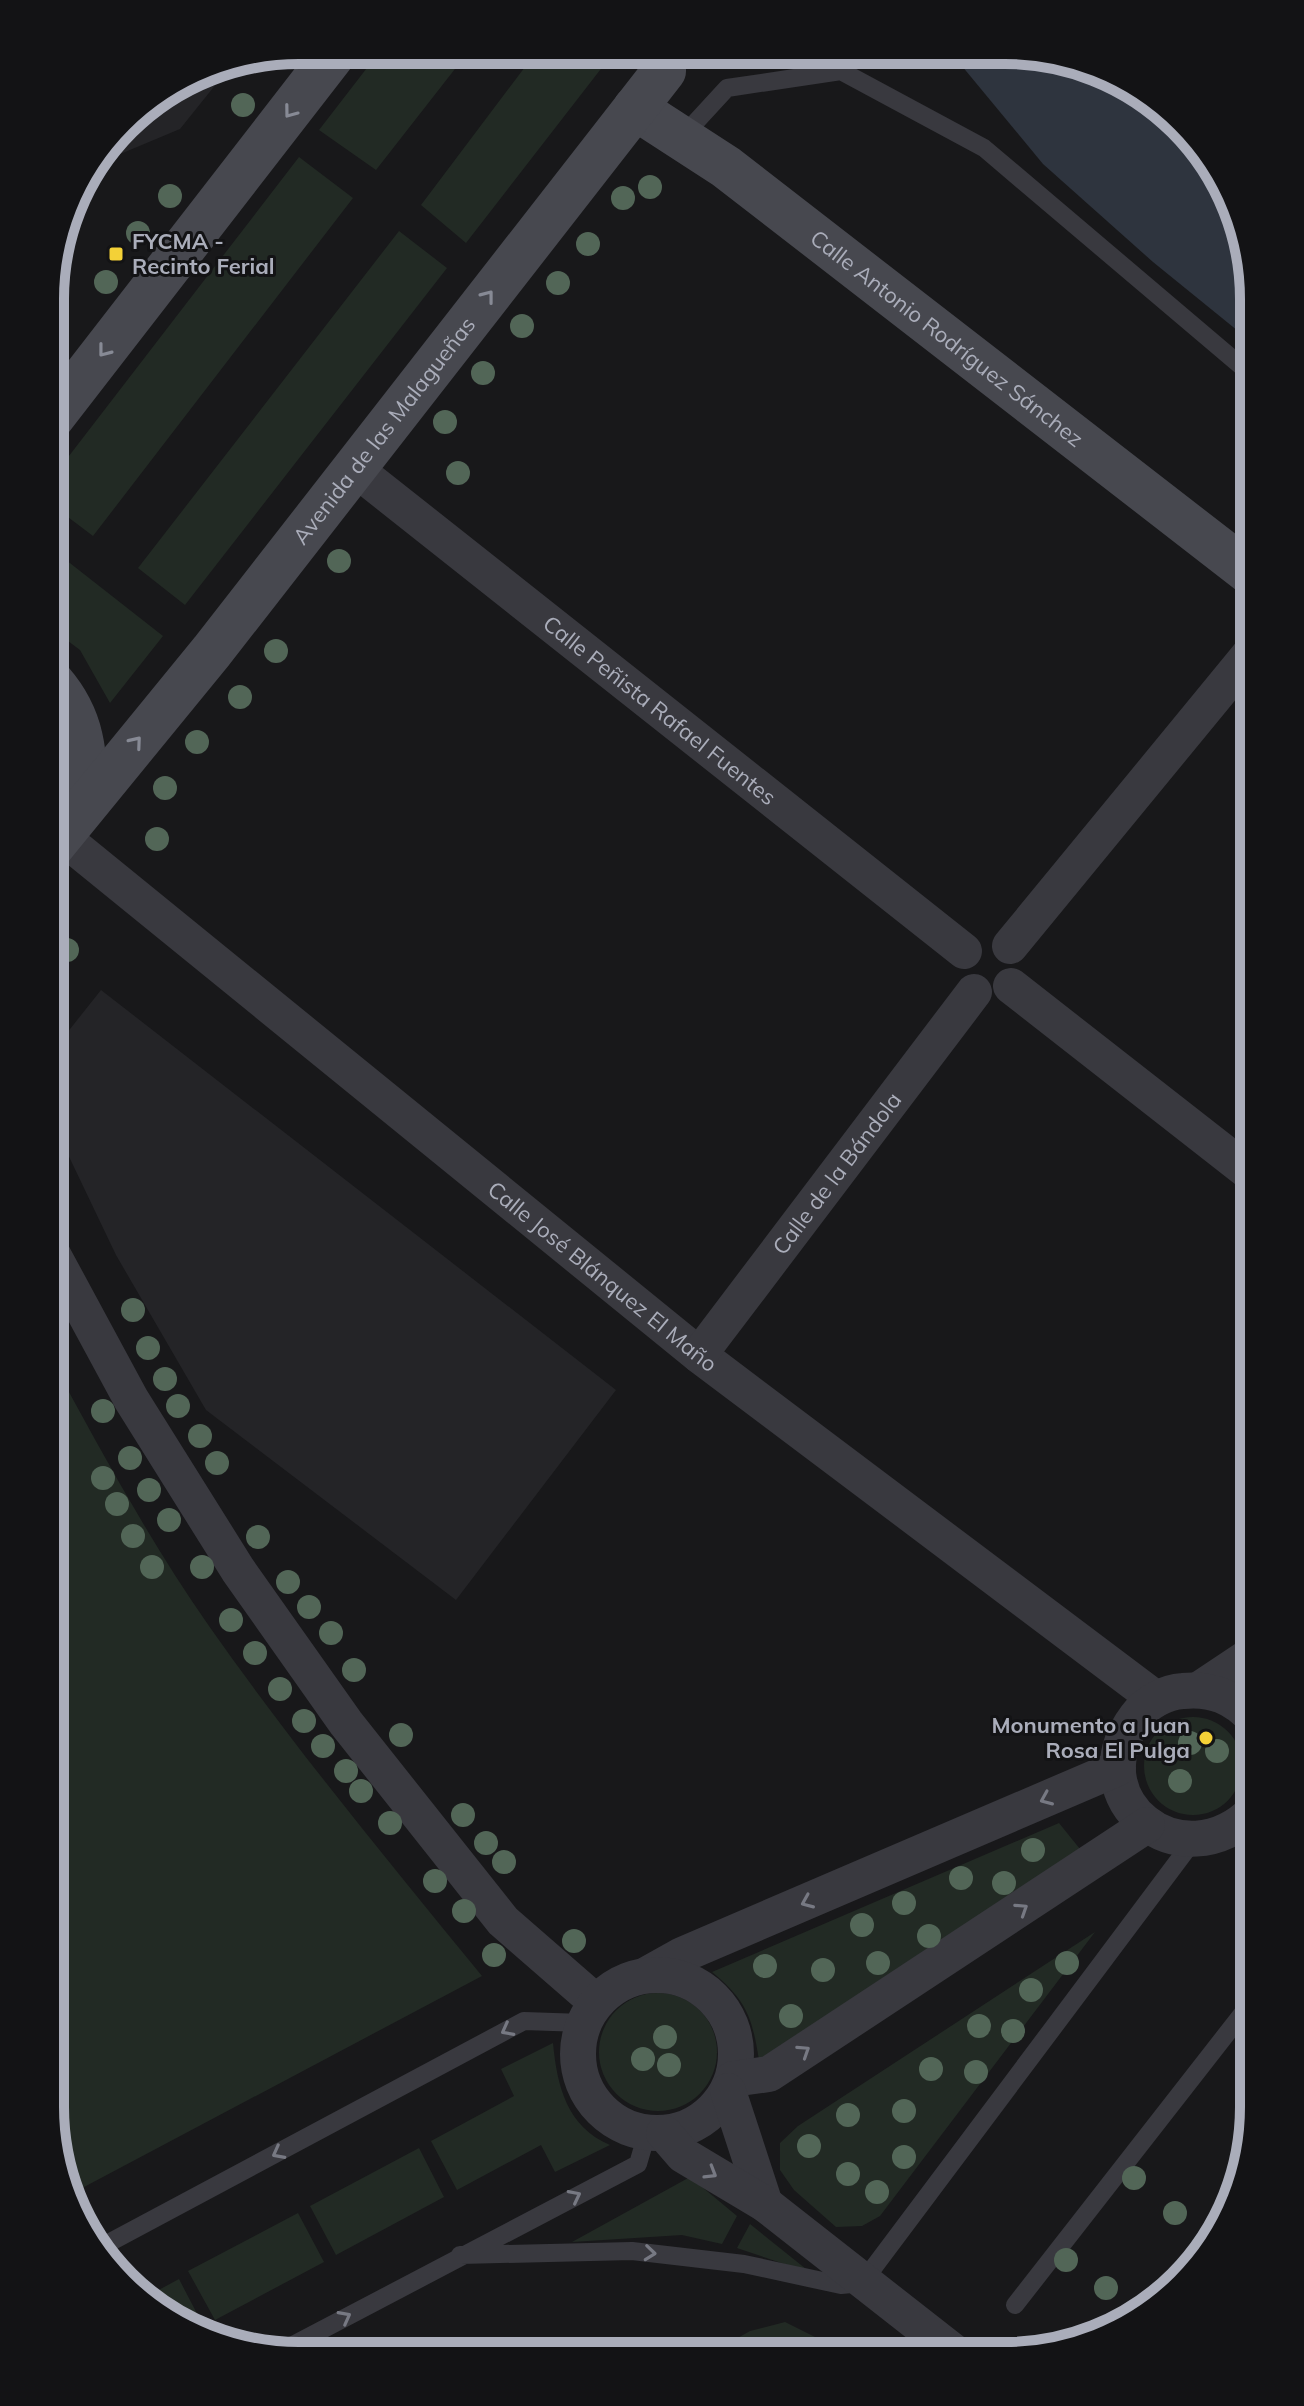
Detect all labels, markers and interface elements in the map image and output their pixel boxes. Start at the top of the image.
one-way arrow [285,103,299,118]
street label: Calle Antonio Rodríguez Sánchez [805,224,1089,453]
place label: FYCMA - Recinto Ferial [132,227,275,280]
marker: FYCMA - Recinto Ferial [107,245,125,263]
one-way arrow [478,291,493,305]
street label: Avenida de las Malagueñas [286,311,481,550]
one-way arrow [99,342,113,357]
street label: Calle Peñista Rafael Fuentes [538,609,782,811]
one-way arrow [126,737,141,751]
street label: Calle de la Bándola [766,1086,907,1260]
street label: Calle José Blánquez El Maño [482,1175,723,1378]
place label: Monumento a Juan Rosa El Pulga [991,1711,1190,1764]
marker: Monumento a Juan Rosa El Pulga [1197,1729,1215,1747]
one-way arrow [1040,1790,1054,1806]
one-way arrow [801,1892,815,1908]
one-way arrow [1013,1904,1027,1919]
one-way arrow [501,2021,515,2036]
one-way arrow [795,2045,810,2060]
one-way arrow [271,2143,286,2158]
one-way arrow [702,2163,717,2178]
one-way arrow [567,2190,582,2206]
one-way arrow [643,2245,656,2262]
one-way arrow [337,2311,351,2326]

